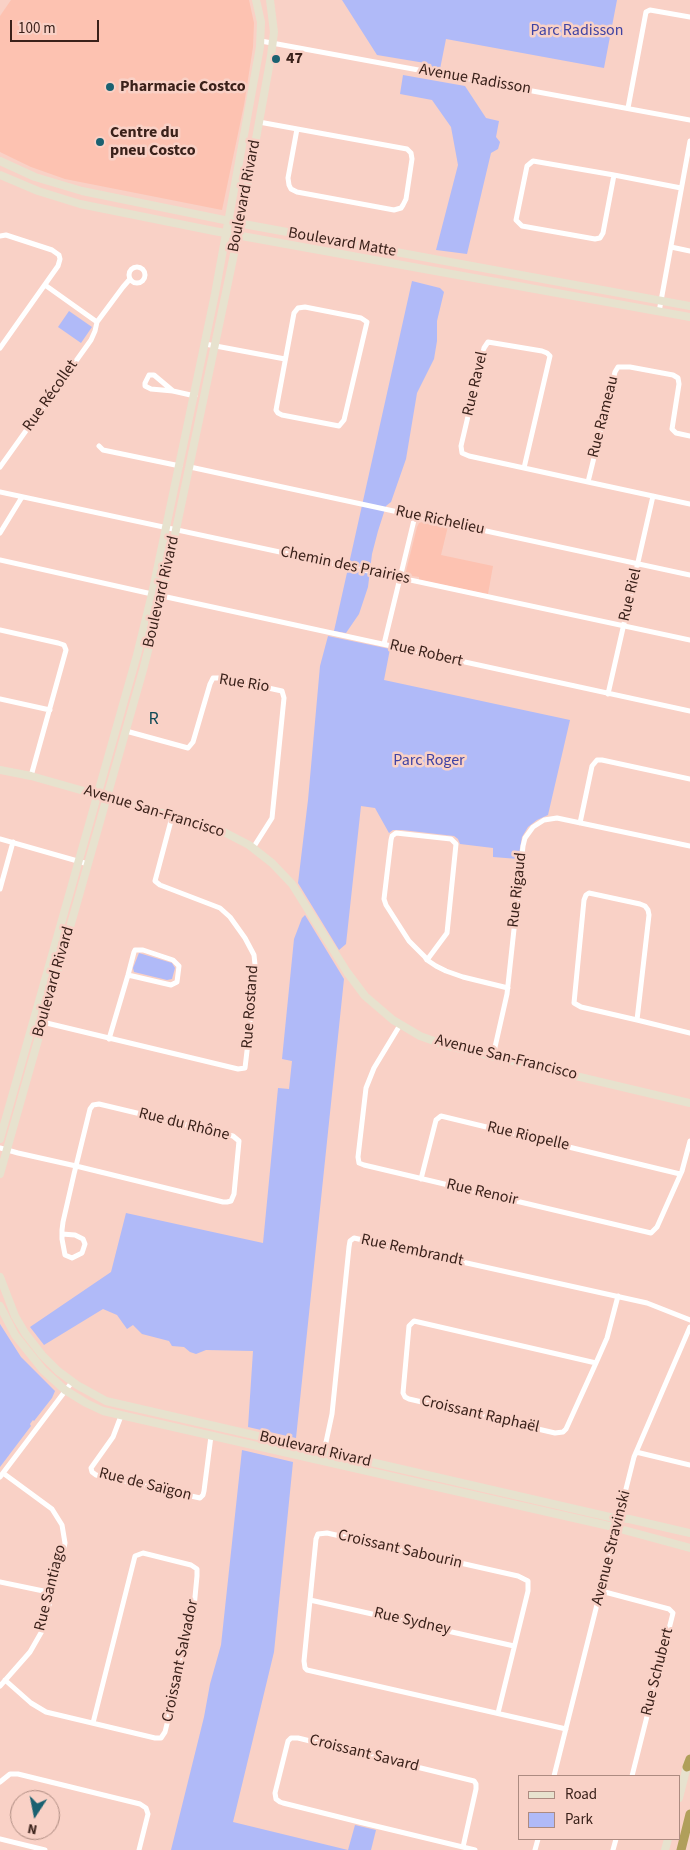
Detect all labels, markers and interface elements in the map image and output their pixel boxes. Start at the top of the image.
scale bar [12,10,101,42]
text: 100 m [18,18,56,39]
park label: Parc Radisson [530,21,624,41]
place label: 47 [286,49,303,69]
marker: 47 [270,53,282,65]
street label: Avenue Radisson [418,61,532,99]
place label: Pharmacie Costco [120,77,246,97]
marker: Pharmacie Costco [104,81,116,93]
place label: Centre du pneu Costco [110,123,196,161]
marker: Centre du pneu Costco [94,136,106,148]
street label: Boulevard Rivard [225,138,265,254]
street label: Boulevard Matte [287,224,397,262]
street label: Rue Ravel [459,350,493,418]
street label: Rue Récollet [19,357,83,435]
street label: Rue Rameau [585,374,623,460]
street label: Rue Richelieu [394,502,486,540]
street label: Boulevard Rivard [140,534,184,650]
street label: Chemin des Prairies [278,543,412,589]
street label: Rue Riel [616,567,646,623]
street label: Rue Robert [388,636,464,672]
street label: Rue Rio [217,671,271,697]
district label: R [148,709,160,731]
park label: Parc Roger [393,751,465,771]
street label: Avenue San-Francisco [81,781,227,843]
street label: Rue Rigaud [505,851,531,929]
street label: Boulevard Rivard [29,925,79,1039]
street label: Rue Rostand [239,965,263,1049]
street label: Avenue San-Francisco [433,1031,579,1085]
street label: Rue du Rhône [137,1104,231,1146]
street label: Rue Riopelle [485,1118,571,1156]
street label: Rue Renoir [444,1175,520,1211]
street label: Rue Rembrandt [359,1231,465,1271]
street label: Croissant Raphaël [419,1392,541,1438]
street label: Boulevard Rivard [257,1428,373,1472]
street label: Rue de Saïgon [97,1464,193,1506]
street label: Avenue Stravinski [588,1488,636,1608]
street label: Croissant Sabourin [336,1526,464,1574]
street label: Rue Santiago [31,1543,71,1633]
street label: Croissant Salvador [159,1598,203,1724]
street label: Rue Sydney [372,1604,452,1640]
street label: Rue Schubert [638,1626,678,1718]
street label: Croissant Savard [307,1731,421,1777]
legend [518,1775,680,1840]
text: Road [565,1784,597,1805]
north arrow [10,1790,60,1840]
text: Park [565,1809,593,1830]
text: N [26,1818,39,1839]

